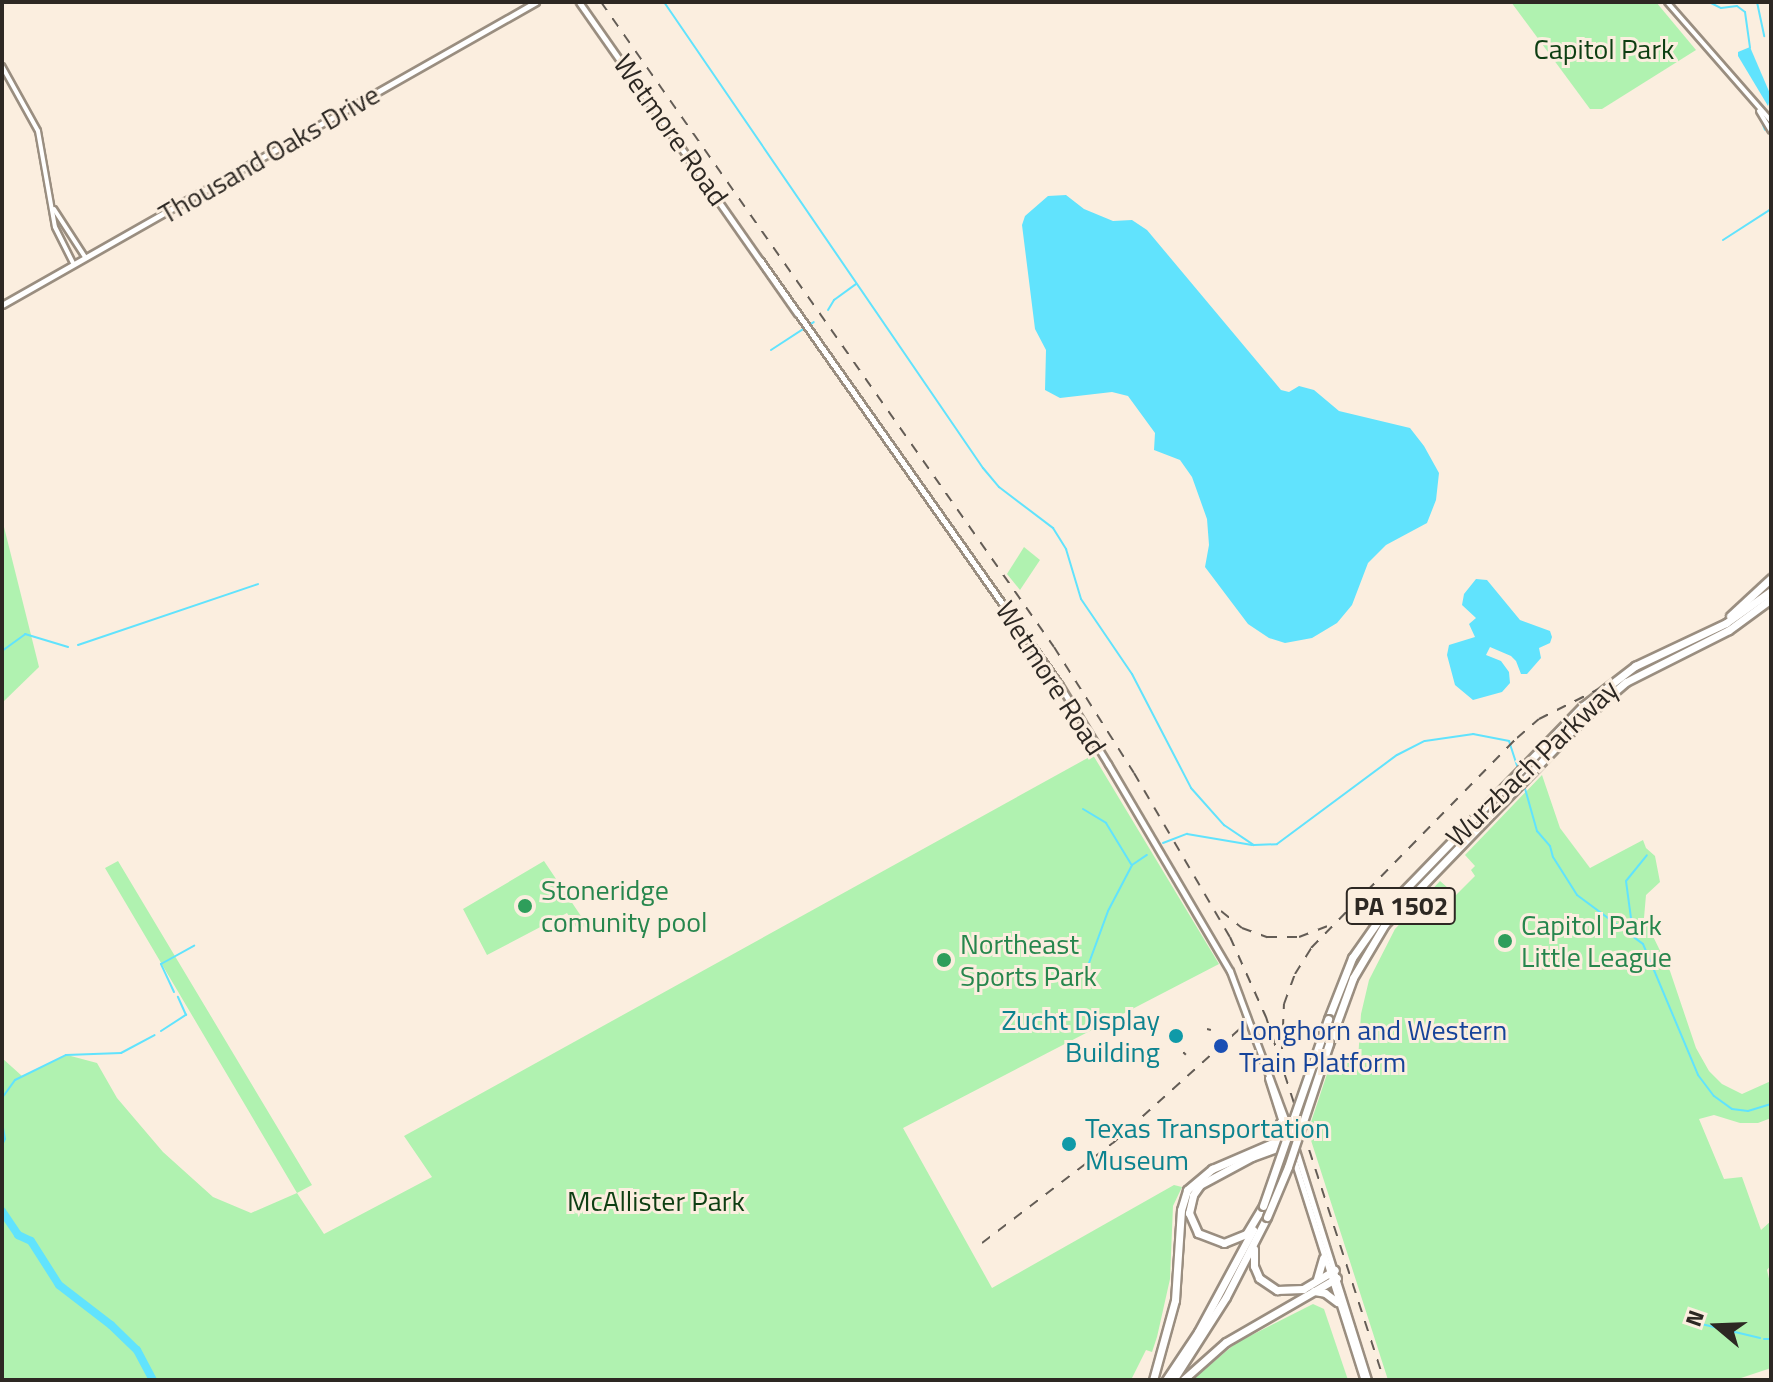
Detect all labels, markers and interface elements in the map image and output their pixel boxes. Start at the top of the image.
park label: Capitol Park [1534,32,1674,66]
street label: Wetmore Road [607,48,735,212]
street label: Thousand Oaks Drive [153,77,385,231]
street label: Wetmore Road [989,595,1113,761]
street label: Wurzbach Parkway [1439,672,1625,854]
place label: Stoneridge comunity pool [541,873,708,939]
road number: PA 1502 [1345,884,1457,928]
marker: Stoneridge comunity pool [516,897,534,915]
place label: Capitol Park Little League [1521,908,1672,974]
place label: Northeast Sports Park [960,927,1097,993]
marker: Capitol Park Little League [1496,932,1514,950]
marker: Northeast Sports Park [935,951,953,969]
place label: Zucht Display Building [1001,1003,1160,1069]
place label: Longhorn and Western Train Platform [1239,1013,1507,1079]
marker: Zucht Display Building [1167,1027,1185,1045]
marker: Longhorn and Western Train Platform [1210,1035,1232,1057]
place label: Texas Transportation Museum [1085,1111,1330,1177]
marker: Texas Transportation Museum [1060,1135,1078,1153]
park label: McAllister Park [567,1184,745,1218]
north arrow [1677,1286,1757,1366]
text: N [1676,1305,1713,1331]

